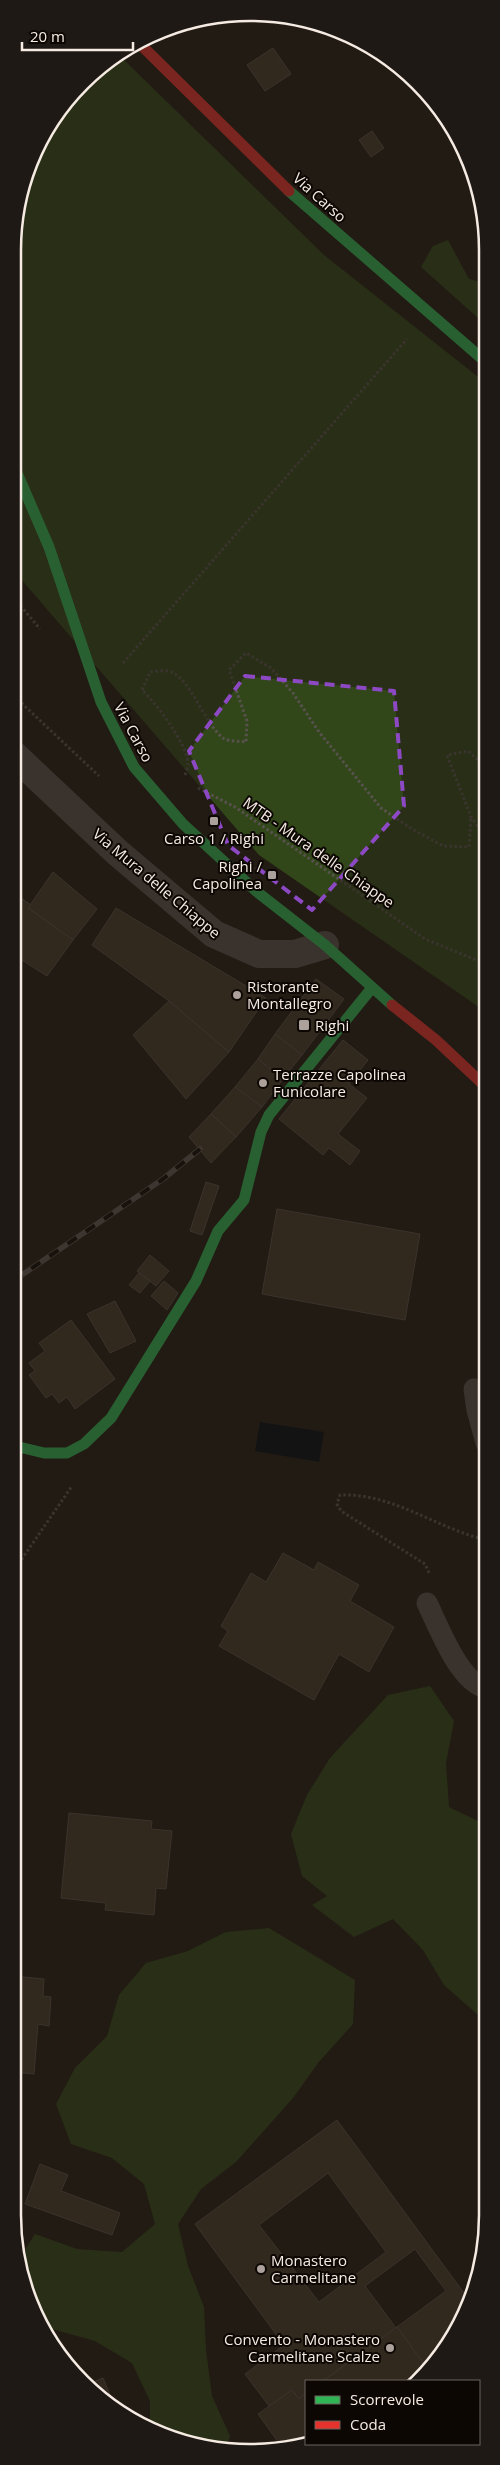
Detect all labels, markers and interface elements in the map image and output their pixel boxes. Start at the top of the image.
scale bar [22,20,134,52]
text: 20 m [30,26,65,46]
street label: Via Carso [289,168,351,226]
street label: Via Carso [110,699,158,765]
street label: MTB - Mura delle Chiappe [239,792,399,912]
marker: Carso 1 / Righi [208,815,220,827]
street label: Via Mura delle Chiappe [89,824,225,942]
place label: Carso 1 / Righi [164,828,264,848]
place label: Righi / Capolinea [192,856,262,893]
marker: Righi / Capolinea [266,869,278,881]
place label: Ristorante Montallegro [247,976,332,1013]
marker: Ristorante Montallegro [231,989,243,1001]
place label: Righi [315,1015,349,1035]
marker: Righi [297,1018,311,1032]
place label: Terrazze Capolinea Funicolare [273,1064,406,1101]
marker: Terrazze Capolinea Funicolare [257,1077,269,1089]
place label: Monastero Carmelitane [271,2250,356,2287]
marker: Monastero Carmelitane [255,2263,267,2275]
place label: Convento - Monastero Carmelitane Scalze [224,2329,380,2366]
marker: Convento - Monastero Carmelitane Scalze [384,2342,396,2354]
legend [305,2380,480,2445]
text: Scorrevole [350,2389,424,2409]
text: Coda [350,2414,386,2434]

